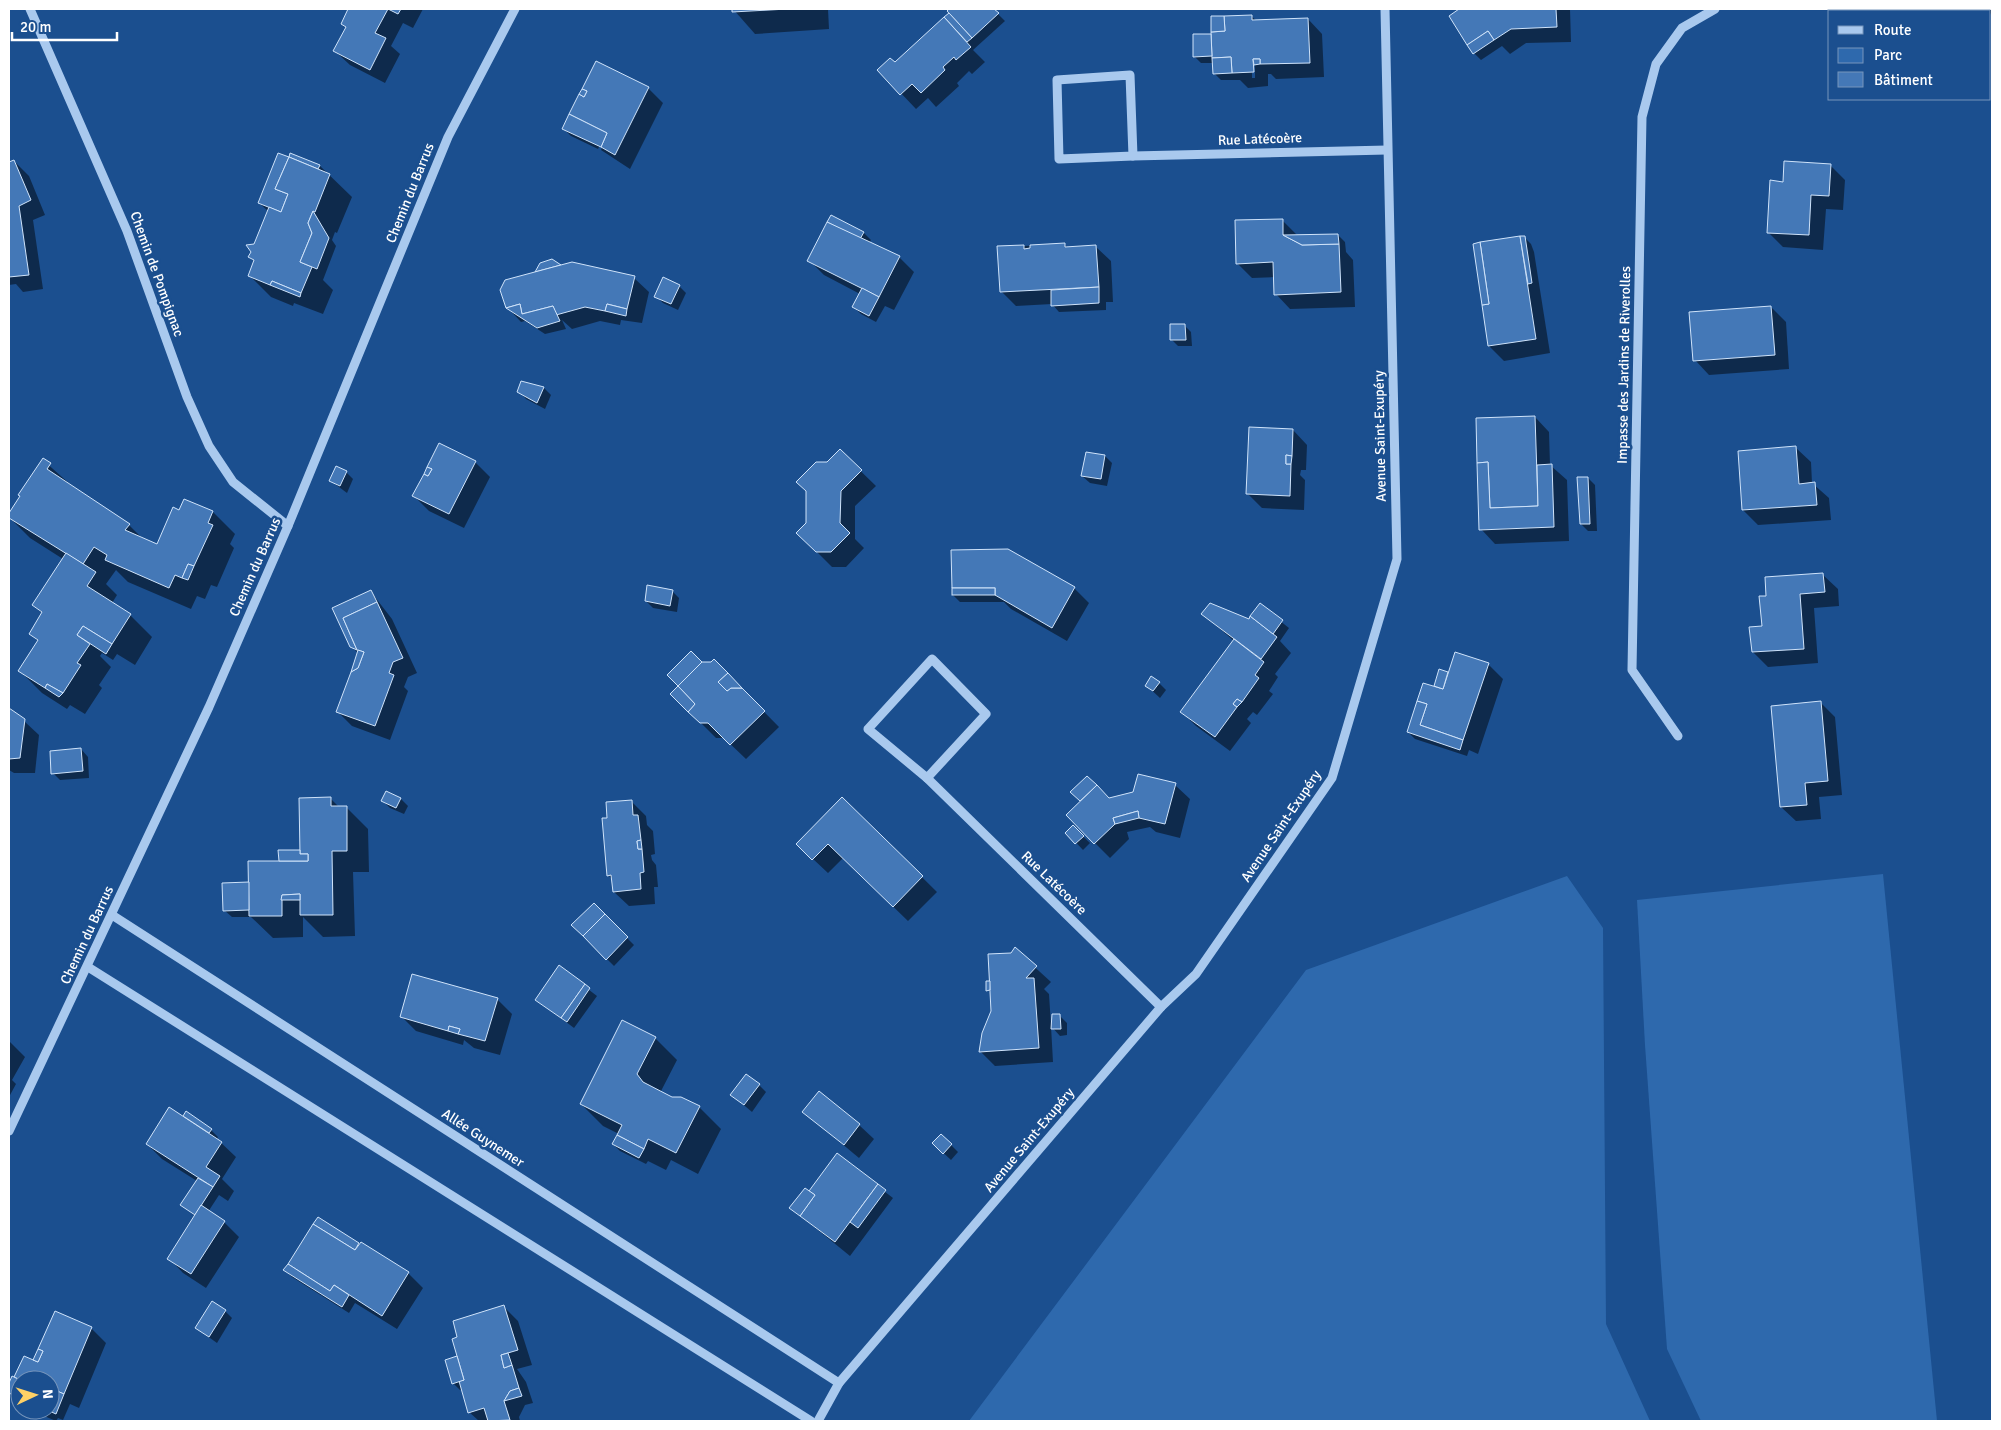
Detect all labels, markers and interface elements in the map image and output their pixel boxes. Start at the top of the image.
scale bar [12,10,118,42]
legend [1828,10,1991,100]
text: 20 m [20,18,51,36]
text: Route [1874,21,1911,39]
text: Parc [1874,46,1902,64]
text: Bâtiment [1874,71,1933,89]
street label: Rue Latécoère [1218,129,1302,149]
street label: Chemin du Barrus [382,140,438,246]
street label: Chemin de Pompignac [126,209,188,339]
street label: Impasse des Jardins de Riverolles [1614,266,1634,464]
street label: Avenue Saint-Exupéry [1370,370,1390,502]
street label: Chemin du Barrus [226,515,284,619]
street label: Avenue Saint-Exupéry [1237,766,1325,885]
street label: Rue Latécoère [1018,848,1090,918]
street label: Chemin du Barrus [57,883,117,987]
street label: Avenue Saint-Exupéry [980,1084,1078,1196]
street label: Allée Guynemer [439,1105,528,1171]
north arrow [10,1370,60,1420]
text: N [39,1389,56,1400]

